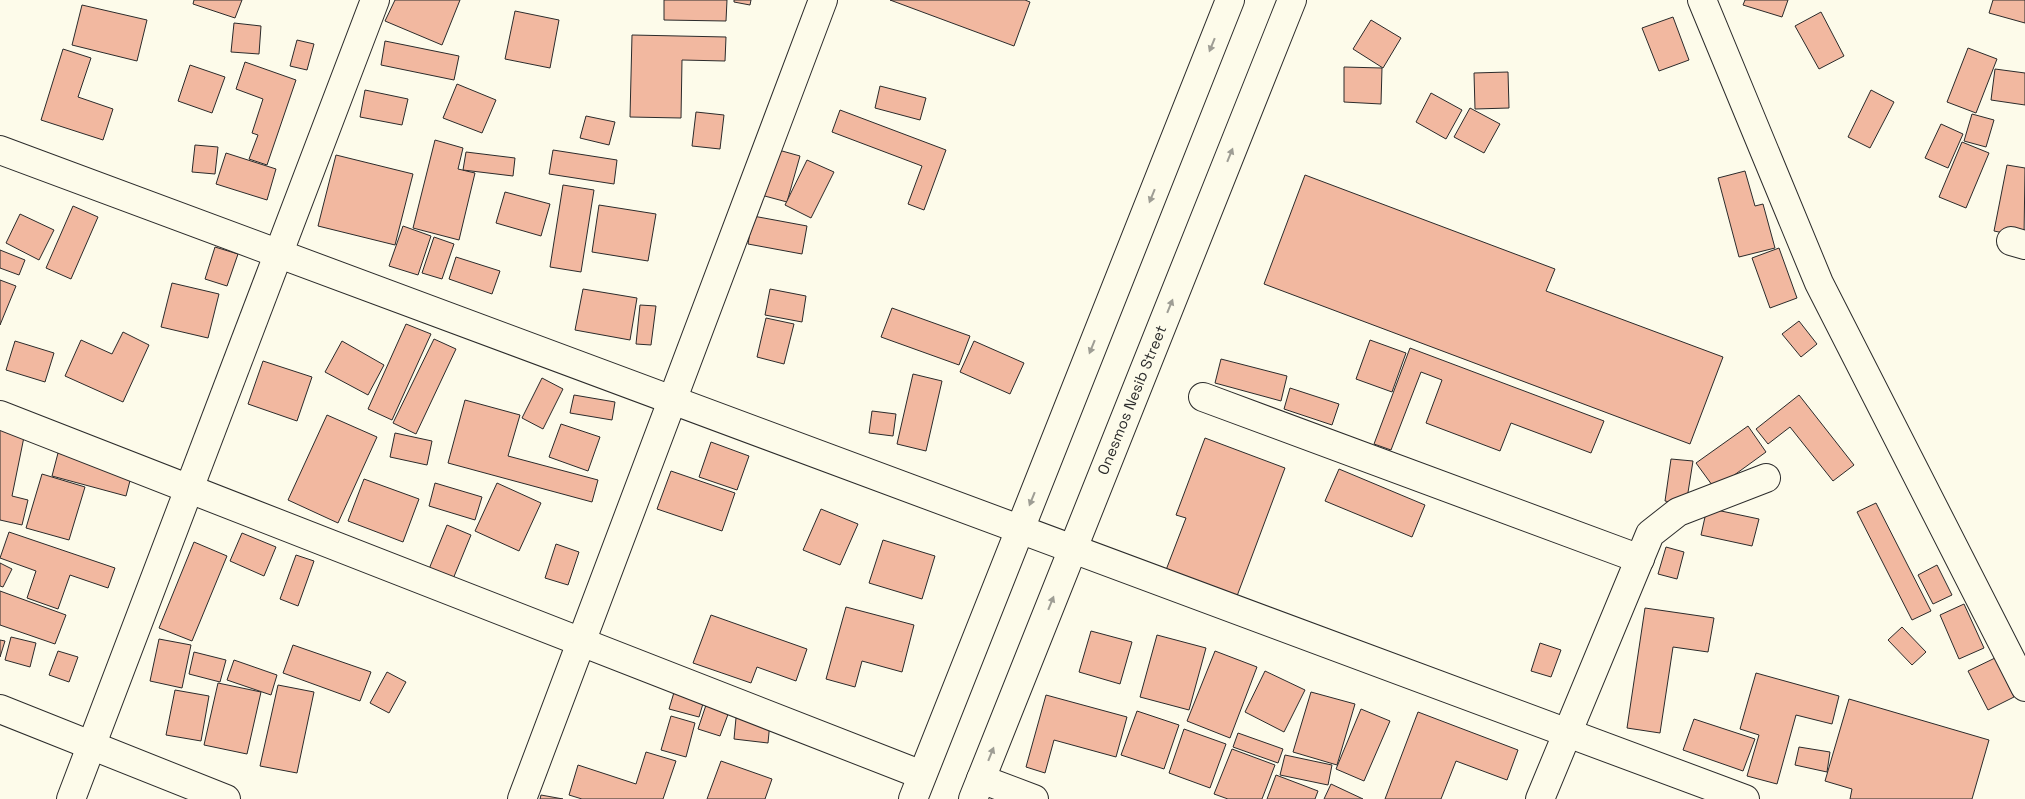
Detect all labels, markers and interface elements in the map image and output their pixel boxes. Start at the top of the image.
one-way arrow [1208,38,1216,53]
one-way arrow [1226,147,1234,162]
one-way arrow [1148,189,1155,204]
one-way arrow [1166,298,1174,313]
street label: Onesmos Nesib Street [1093,322,1170,477]
one-way arrow [1088,340,1095,355]
one-way arrow [1028,491,1035,506]
one-way arrow [1047,595,1055,610]
one-way arrow [987,746,995,761]

